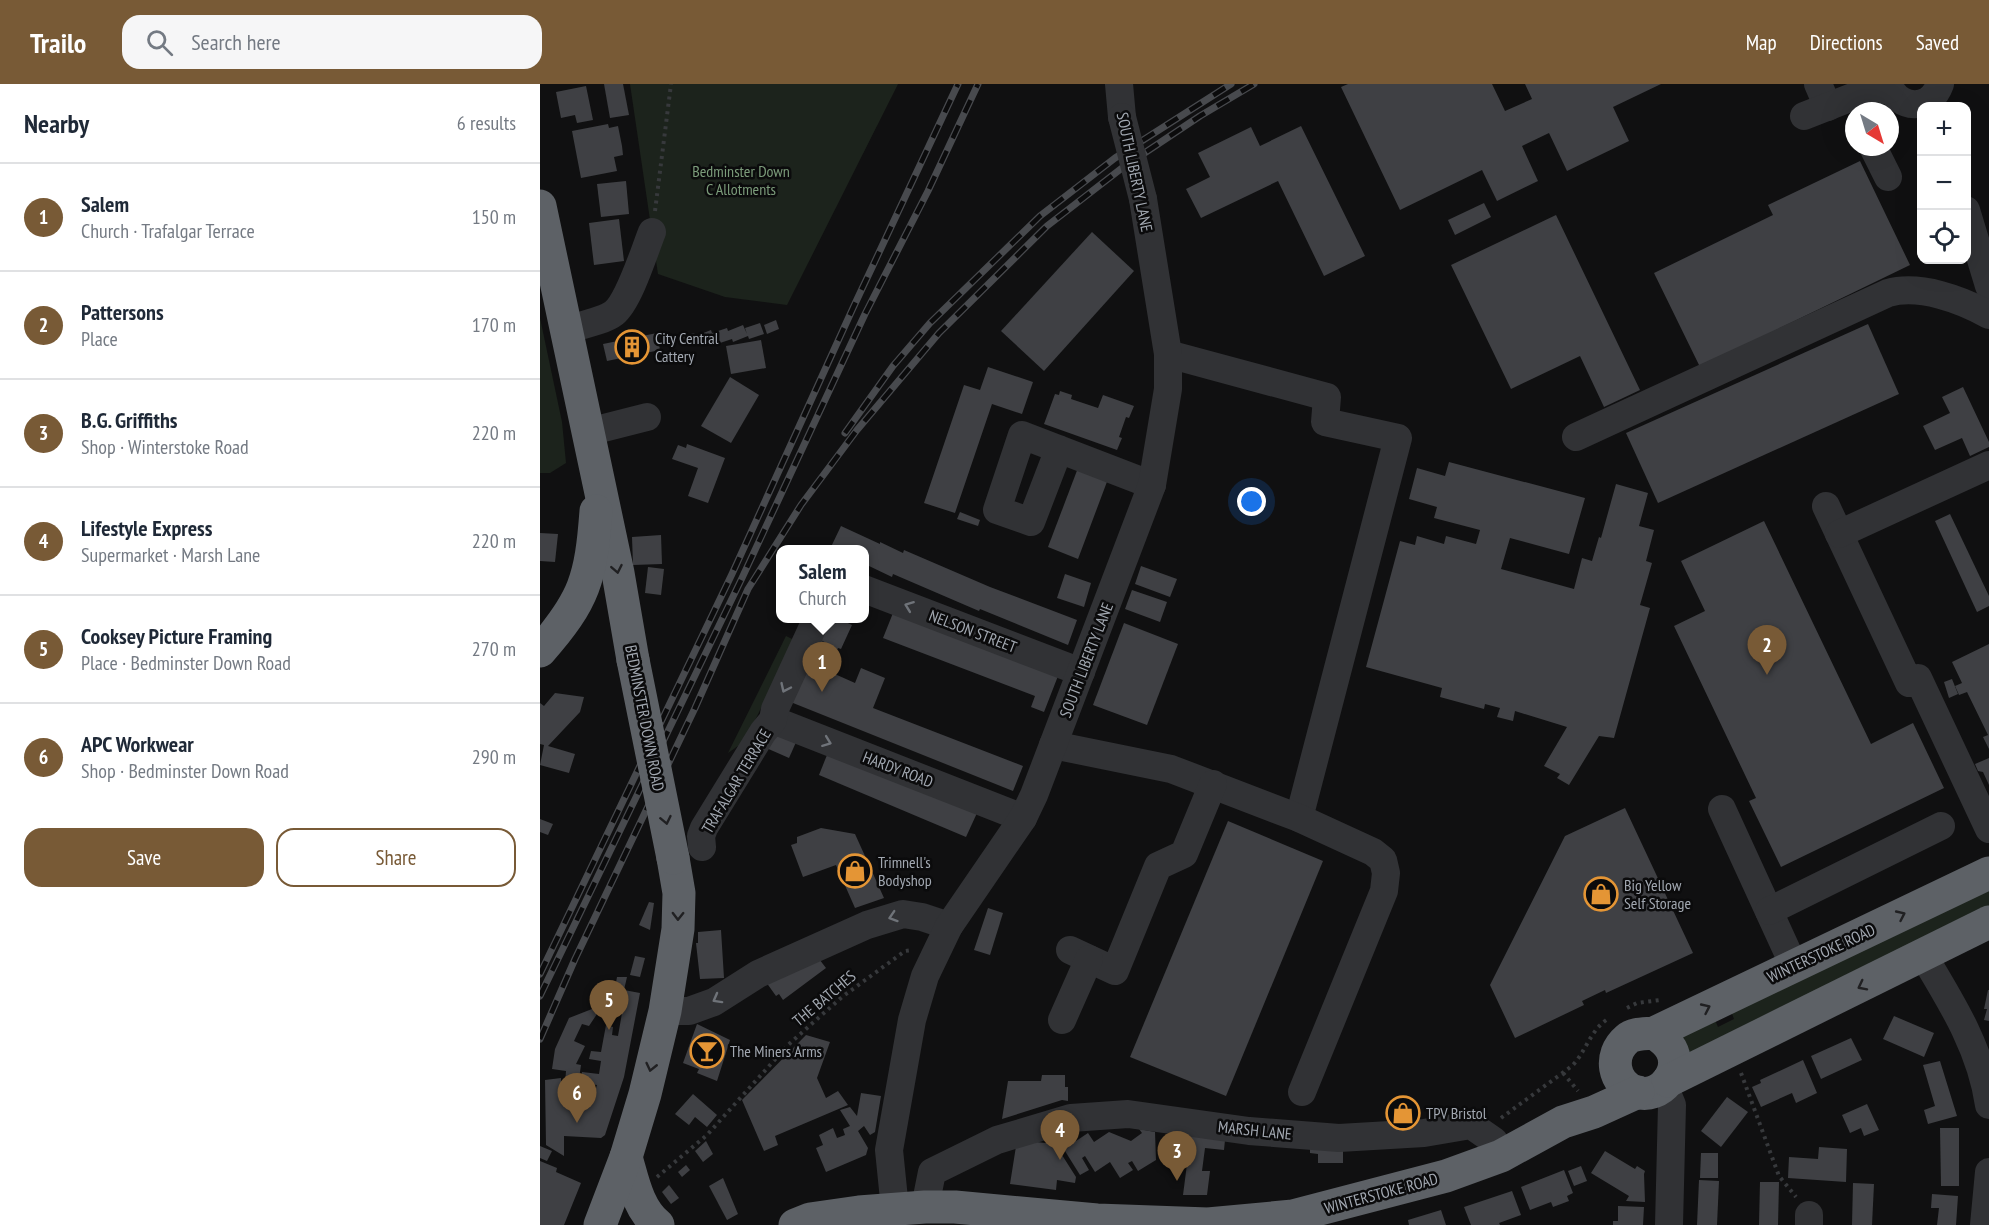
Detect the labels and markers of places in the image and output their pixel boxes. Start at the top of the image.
place label: City Central Cattery [655,328,719,366]
building icon: City Central Cattery [614,329,650,365]
pin: 2 [1748,626,1786,675]
pin: 1 [802,642,842,692]
place label: Trimnell's Bodyshop [878,852,932,890]
shop icon: Trimnell's Bodyshop [837,853,873,889]
place label: Big Yellow Self Storage [1624,875,1691,913]
shop icon: Big Yellow Self Storage [1583,876,1619,912]
pin: 5 [590,980,628,1030]
bar icon: The Miners Arms [689,1033,725,1069]
place label: The Miners Arms [730,1041,822,1061]
pin: 6 [558,1074,597,1123]
shop icon: TPV Bristol [1385,1095,1421,1131]
place label: TPV Bristol [1426,1103,1487,1123]
pin: 4 [1040,1110,1080,1160]
pin: 3 [1158,1132,1196,1181]

